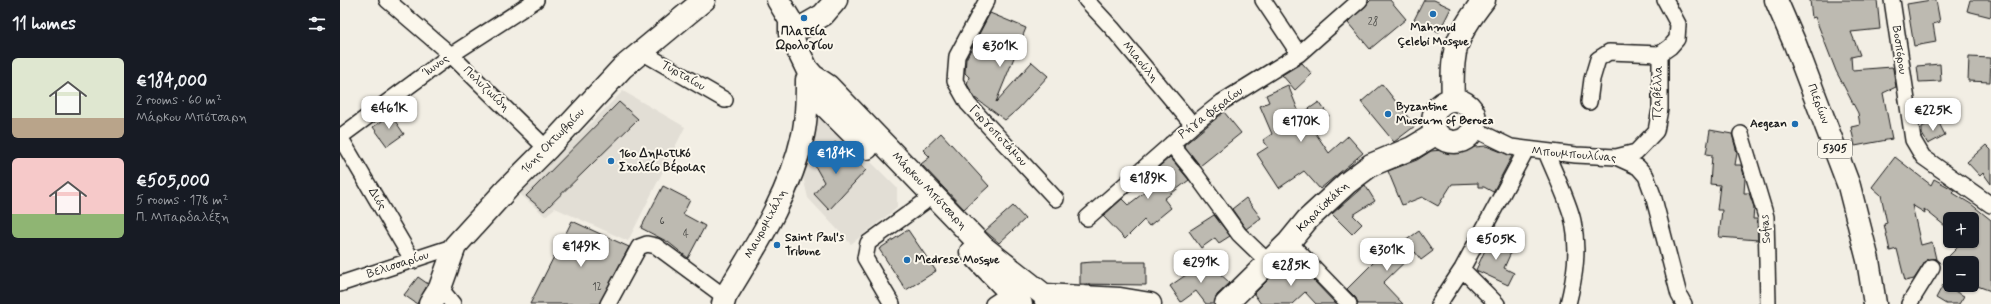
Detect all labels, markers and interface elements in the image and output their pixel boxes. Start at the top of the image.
marker: Mahmud Çelebi Mosque [1428,9,1438,19]
text: 11 homes [12,13,76,35]
icon: filters [306,13,328,35]
marker: Πλατεία Ωρολογίου [799,13,809,23]
house number: 28 [1368,15,1378,29]
place label: Mahmud Çelebi Mosque [1397,20,1469,50]
place label: Πλατεία Ωρολογίου [775,24,833,54]
street label: Βοσπόρου [1888,25,1910,76]
pin: €301K [972,34,1028,68]
text: €301K [982,38,1018,55]
street label: Μιαούλη [1118,38,1162,86]
street label: Ίωνος [420,51,452,81]
street label: Τυρταίου [658,57,708,95]
street label: Πολυζωίδη [459,63,513,115]
street label: Τζαβέλλα [1648,65,1667,121]
text: €184,000 [136,70,207,92]
icon: home [44,74,92,122]
street label: Πιερίων [1803,81,1833,127]
street label: Ρήγα Φεραίου [1175,83,1247,143]
text: 2 rooms · 60 m² [136,92,222,109]
pin: €461K [361,96,417,130]
pin: €225K [1905,98,1961,132]
place label: Byzantine Museum of Beroea [1396,99,1494,129]
text: €461K [370,100,408,117]
street label: Γοργοποτάμου [965,102,1031,170]
text: €225K [1914,102,1952,119]
street label: 16ης Οκτωβρίου [518,104,589,177]
text: Μάρκου Μπότσαρη [136,109,247,126]
pin: €170K [1273,109,1329,143]
marker: Byzantine Museum of Beroea [1383,109,1393,119]
text: €170K [1282,113,1320,130]
place label: Aegean [1750,116,1787,132]
marker: Aegean [1790,119,1800,129]
road number: 5305 [1818,140,1852,158]
pin: €184K [808,141,864,175]
street label: Μπουμπουλίνας [1531,143,1617,167]
text: €184K [817,145,855,162]
place label: 16ο Δημοτικό Σχολείο Βέροιας [619,146,706,176]
street label: Μάρκου Μπότσαρη [888,149,970,234]
marker: 16ο Δημοτικό Σχολείο Βέροιας [606,156,616,166]
pin: €189K [1120,166,1176,200]
text: €505,000 [136,170,210,192]
text: €189K [1129,170,1167,187]
icon: home [44,174,92,222]
street label: Καραϊσκάκη [1293,178,1353,236]
street label: Διός [364,185,390,213]
street label: Μαυρομιχάλη [741,186,791,262]
text: 5 rooms · 178 m² [136,192,228,209]
text: Π. Μπαρδαλέξη [136,209,229,226]
map controls [1943,212,1979,292]
button: + [1943,212,1979,248]
street label: Sofias [1757,213,1775,244]
house number: 6 [659,215,665,228]
pin: €505K [1468,227,1524,261]
house number: 4 [683,228,689,241]
place label: Saint Paul's Tribune [785,230,845,260]
text: €505K [1476,231,1516,248]
pin: €149K [553,234,609,268]
text: €149K [562,238,600,255]
pin: €301K [1359,238,1415,272]
marker: Saint Paul's Tribune [772,240,782,250]
text: €301K [1369,242,1405,259]
street label: Βελισσαρίου [365,247,432,283]
pin: €291K [1173,250,1229,284]
place label: Medrese Mosque [915,252,1000,268]
pin: €285K [1263,253,1319,287]
text: €291K [1183,254,1219,271]
marker: Medrese Mosque [902,255,912,265]
button: − [1943,256,1979,292]
text: €285K [1272,257,1310,274]
house number: 12 [592,281,602,294]

